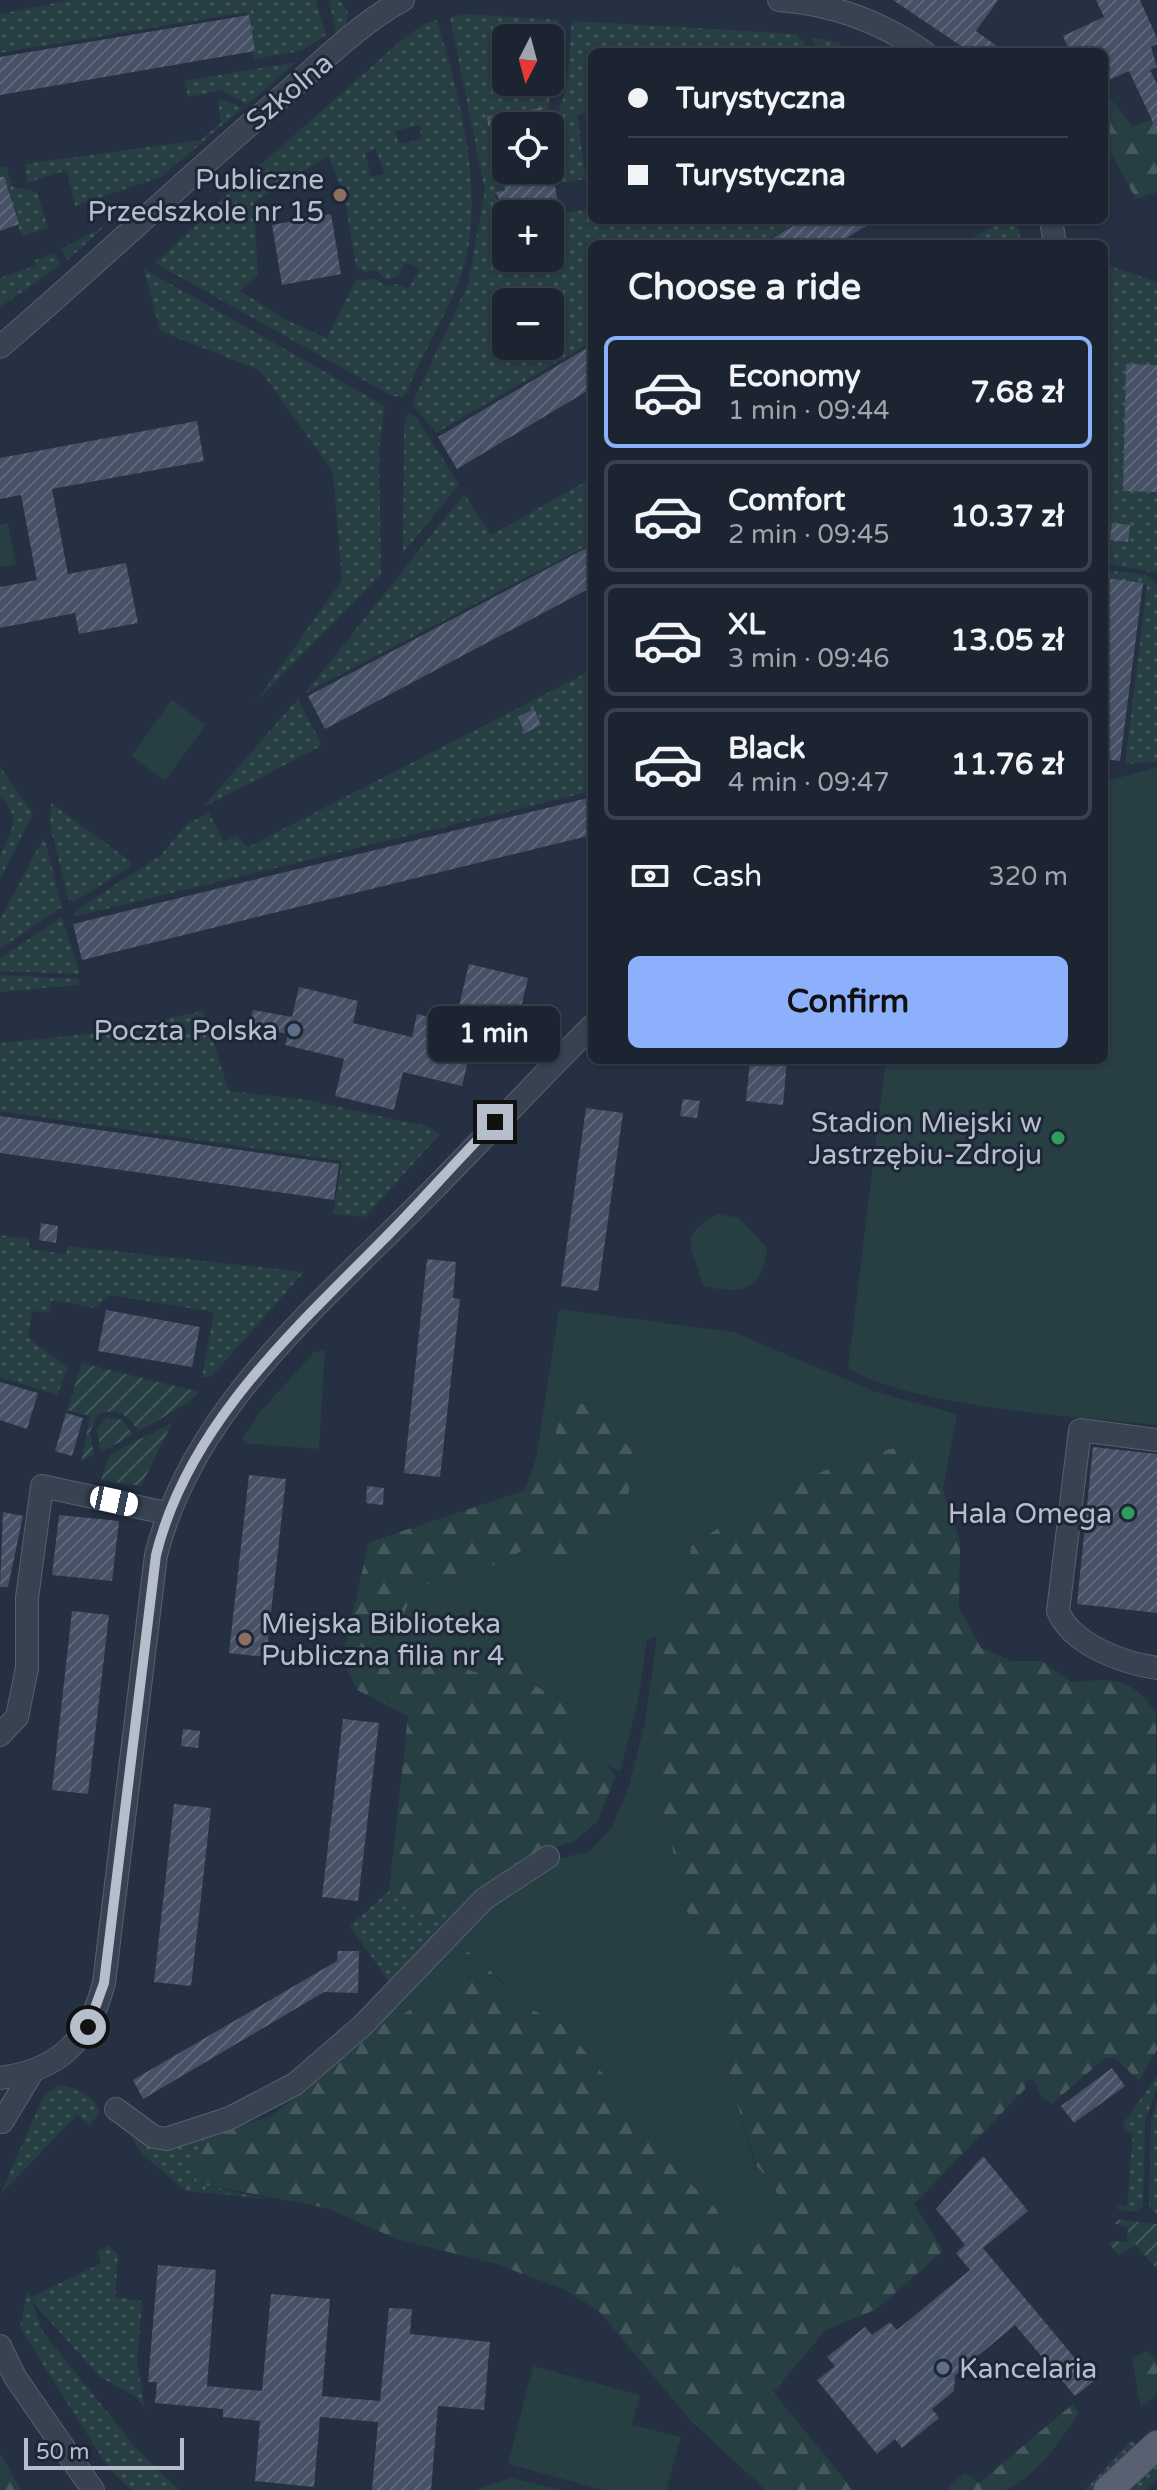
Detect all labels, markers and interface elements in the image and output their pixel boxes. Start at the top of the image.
north arrow [492,24,564,96]
map controls [492,24,564,360]
street label: Szkolna [239,46,340,138]
text: Turystyczna [676,80,846,117]
button: locate [492,112,564,184]
text: Turystyczna [676,157,846,194]
place label: Publiczne Przedszkole nr 15 [87,163,324,229]
marker: Publiczne Przedszkole nr 15 [331,186,349,204]
button: + [492,200,564,272]
text: Choose a ride [628,266,861,309]
button: − [492,288,564,360]
icon: car [632,356,704,428]
text: Economy [728,358,861,395]
text: 7.68 zł [971,374,1064,411]
text: 1 min · 09:44 [728,395,890,426]
icon: car [632,480,704,552]
text: Comfort [728,482,846,519]
text: 10.37 zł [950,498,1064,535]
text: 2 min · 09:45 [728,519,890,550]
icon: car [632,604,704,676]
text: XL [728,606,765,643]
text: 13.05 zł [950,622,1064,659]
text: 3 min · 09:46 [728,643,890,674]
icon: car [632,728,704,800]
text: Black [728,730,805,767]
text: 11.76 zł [951,746,1064,783]
text: 4 min · 09:47 [728,767,890,798]
icon: cash [628,854,672,898]
text: Cash [692,858,762,895]
text: 320 m [988,861,1068,892]
button: Confirm [628,956,1068,1048]
callout: 1 min [429,1006,561,1062]
place label: Poczta Polska [93,1014,278,1048]
text: 1 min [459,1018,529,1049]
marker: Poczta Polska [285,1021,303,1039]
route end [477,1104,513,1140]
place label: Stadion Miejski w Jastrzębiu-Zdroju [809,1106,1042,1172]
marker: Stadion Miejski w Jastrzębiu-Zdroju [1049,1129,1067,1147]
car [88,1484,140,1518]
place label: Hala Omega [948,1497,1112,1531]
marker: Hala Omega [1119,1504,1137,1522]
place label: Miejska Biblioteka Publiczna filia nr 4 [261,1607,505,1673]
marker: Miejska Biblioteka Publiczna filia nr 4 [236,1630,254,1648]
route start [70,2009,106,2045]
place label: Kancelaria [959,2352,1097,2386]
marker: Kancelaria [934,2359,952,2377]
scale bar [24,2434,184,2470]
text: 50 m [36,2439,90,2465]

